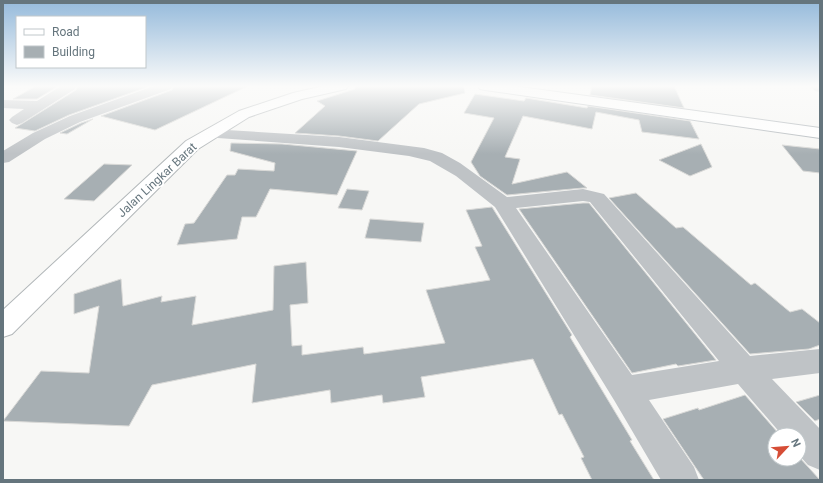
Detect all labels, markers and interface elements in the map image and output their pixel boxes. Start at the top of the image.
legend [16,16,146,68]
text: Road [52,25,80,39]
text: Building [52,45,95,59]
street label: Jalan Lingkar Barat [115,140,199,220]
north arrow [767,427,807,467]
text: N [788,436,803,449]

